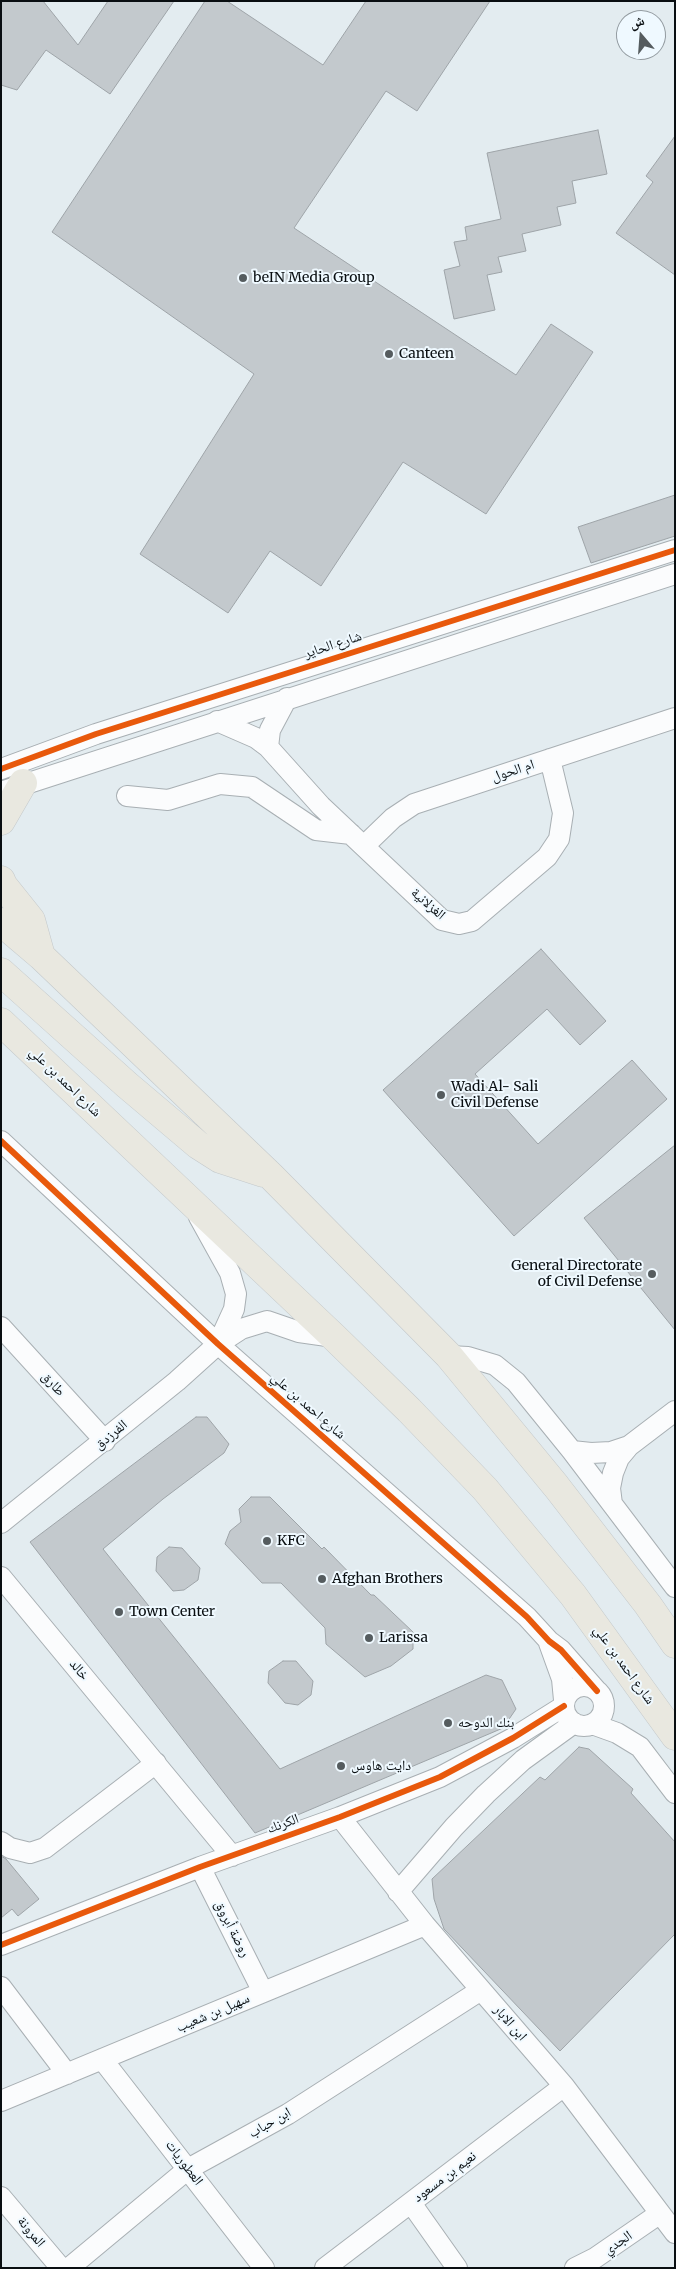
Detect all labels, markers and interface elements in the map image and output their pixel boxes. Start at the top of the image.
north arrow [616,10,666,60]
text: ش [627,11,647,33]
place label: beIN Media Group [253,270,375,286]
marker: beIN Media Group [237,272,249,284]
place label: Canteen [399,346,454,362]
marker: Canteen [383,348,395,360]
street label: شارع الحاير [302,628,364,662]
street label: ام الحول [489,756,537,786]
street label: الغزلانية [407,884,449,924]
street label: شارع احمد بن علي [26,1044,104,1120]
place label: Wadi Al- Sali Civil Defense [451,1079,539,1112]
marker: Wadi Al- Sali Civil Defense [435,1089,447,1101]
place label: General Directorate of Civil Defense [511,1258,642,1290]
marker: General Directorate of Civil Defense [646,1268,658,1280]
street label: طارق [38,1368,68,1400]
street label: شارع احمد بن علي [267,1369,349,1443]
street label: الفرزدق [91,1417,131,1453]
place label: KFC [277,1533,305,1549]
marker: KFC [261,1535,273,1547]
place label: Afghan Brothers [332,1571,443,1587]
marker: Afghan Brothers [316,1573,328,1585]
place label: Town Center [129,1604,215,1620]
marker: Town Center [113,1606,125,1618]
street label: شارع احمد بن علي [590,1622,658,1708]
place label: Larissa [379,1630,428,1646]
marker: Larissa [363,1632,375,1644]
street label: خالد [65,1656,93,1684]
place label: بنك الدوحه [458,1715,514,1731]
marker: بنك الدوحه [442,1717,454,1729]
place label: دايت هاوس [351,1758,411,1774]
marker: دايت هاوس [335,1760,347,1772]
street label: الكرنك [265,1811,301,1837]
street label: روضة أبروق [211,1898,253,1960]
street label: سهيل بن شعيب [174,1990,252,2036]
street label: ابن الابار [490,2002,530,2044]
street label: ابن حباب [246,2104,294,2142]
street label: العطوريات [162,2137,206,2189]
street label: نعيم بن مسعود [410,2148,480,2206]
street label: المرونة [13,2213,49,2251]
street label: الجدي [600,2227,636,2259]

